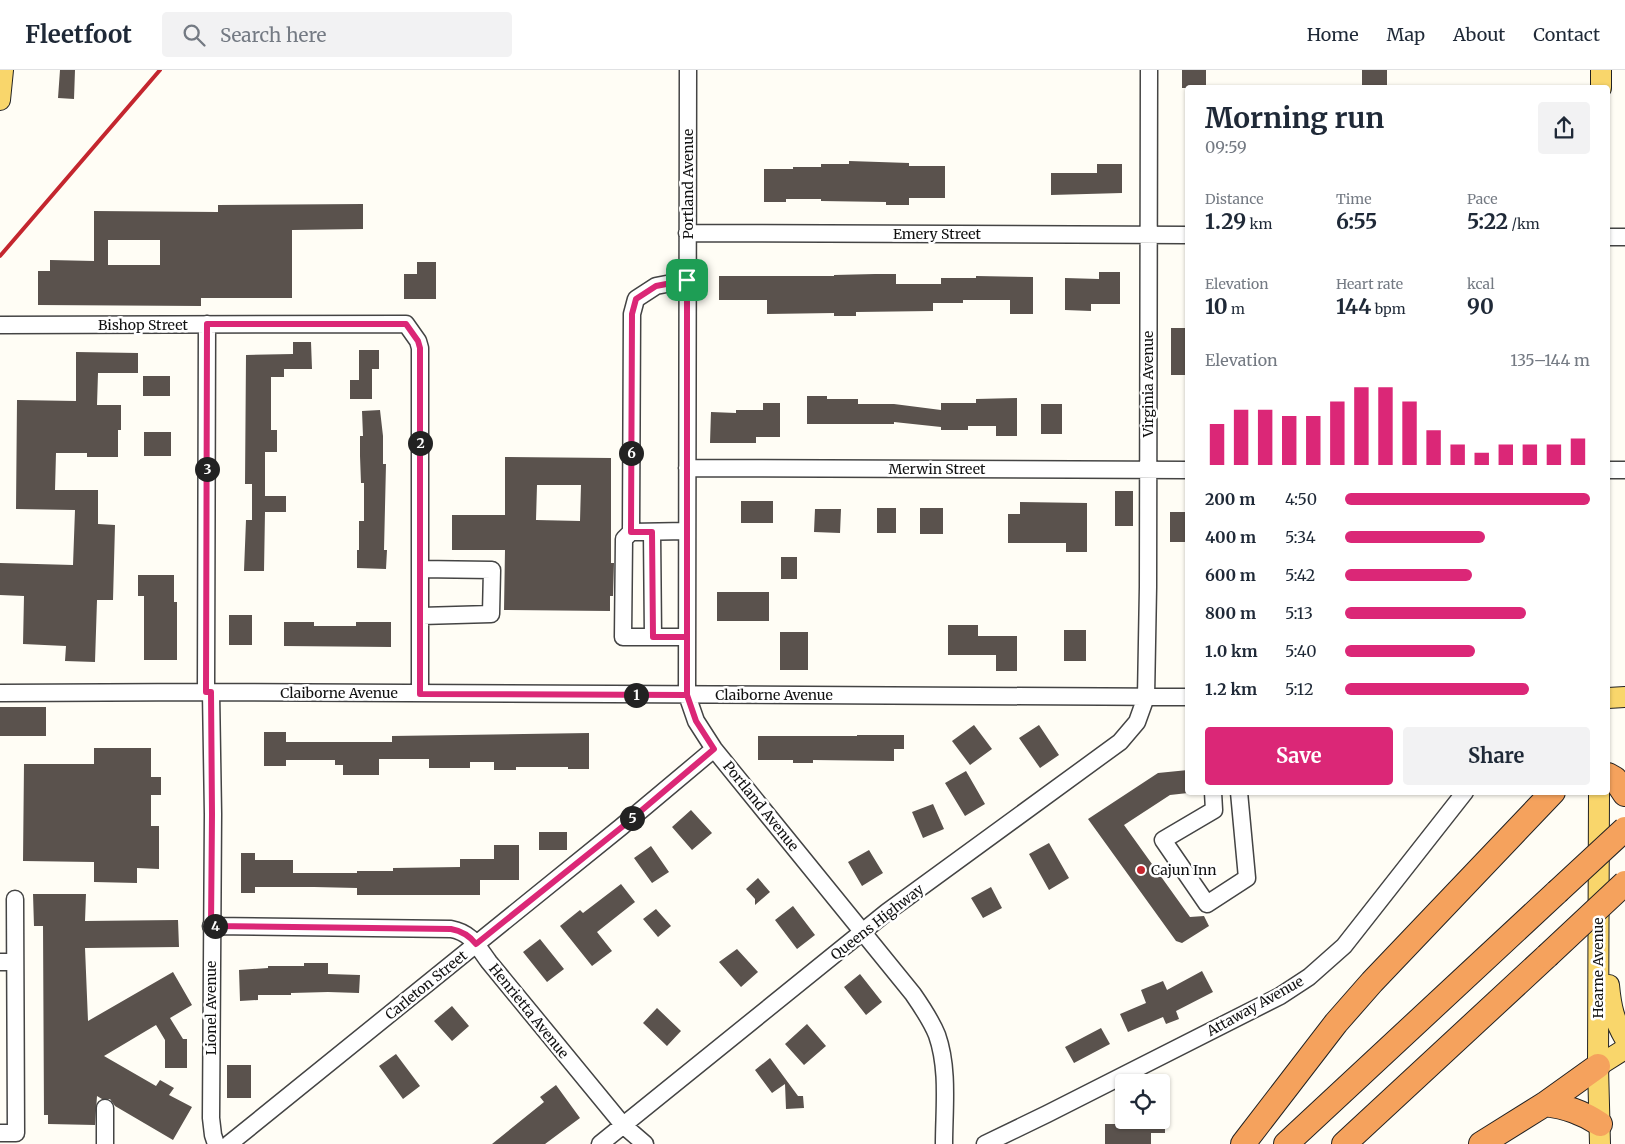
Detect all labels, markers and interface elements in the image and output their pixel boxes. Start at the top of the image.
search box [162,12,512,57]
text: Fleetfoot [25,19,132,50]
icon: search [180,21,208,49]
text: Search here [220,23,326,47]
text: Home [1307,23,1359,46]
text: Map [1387,23,1425,46]
text: About [1453,23,1505,46]
text: Contact [1533,23,1600,46]
text: Morning run [1205,100,1384,136]
button: share [1538,102,1590,154]
street label: Portland Avenue [679,129,697,239]
text: 09:59 [1205,137,1247,157]
text: Distance [1205,190,1264,208]
text: Time [1336,190,1372,208]
text: Pace [1467,190,1498,208]
text: 1.29 [1205,208,1246,235]
text: 6:55 [1336,208,1377,235]
text: 5:22 [1467,208,1508,235]
text: km [1246,215,1272,233]
text: /km [1508,215,1540,233]
street label: Emery Street [893,225,982,243]
pin [666,259,708,301]
icon: arrive [673,266,701,294]
text: Elevation [1205,275,1269,293]
text: Heart rate [1336,275,1403,293]
text: kcal [1467,275,1495,293]
text: 10 [1205,293,1228,320]
text: 144 [1336,293,1371,320]
text: 90 [1467,293,1494,320]
text: m [1228,300,1245,318]
text: bpm [1371,300,1406,318]
street label: Bishop Street [98,316,188,334]
street label: Virginia Avenue [1139,331,1157,438]
text: Elevation [1205,350,1278,370]
text: 135–144 m [1510,350,1590,370]
pin: 2 [408,430,432,456]
text: 2 [416,434,425,452]
pin: 6 [618,440,644,466]
text: 6 [627,444,636,462]
pin: 3 [194,456,220,482]
text: 3 [203,460,212,478]
street label: Merwin Street [889,460,986,478]
text: 200 m [1205,489,1255,509]
text: 4:50 [1285,489,1317,509]
text: 400 m [1205,527,1256,547]
text: 5:34 [1285,527,1316,547]
text: 600 m [1205,565,1256,585]
text: 5:42 [1285,565,1315,585]
text: 800 m [1205,603,1256,623]
text: 5:13 [1285,603,1313,623]
text: 1.0 km [1205,641,1258,661]
text: 5:40 [1285,641,1317,661]
text: 1.2 km [1205,679,1257,699]
text: 5:12 [1285,679,1313,699]
pin: 1 [624,682,648,708]
street label: Claiborne Avenue [280,684,398,702]
text: 1 [633,686,640,704]
street label: Claiborne Avenue [715,686,833,704]
button: Save [1205,727,1393,785]
button: Share [1403,727,1590,785]
street label: Portland Avenue [719,757,803,855]
pin: 5 [620,806,644,830]
text: 5 [628,809,637,827]
place label: Cajun Inn [1151,861,1217,879]
marker: Cajun Inn [1135,864,1147,876]
street label: Queens Highway [827,879,928,964]
pin: 4 [202,914,228,938]
text: 4 [211,917,220,935]
street label: Hearne Avenue [1589,917,1607,1019]
street label: Carleton Street [381,946,471,1024]
street label: Henrietta Avenue [485,960,573,1062]
street label: Lionel Avenue [202,961,220,1055]
street label: Attaway Avenue [1203,972,1307,1040]
map controls [1115,1074,1170,1129]
button: locate [1115,1074,1170,1129]

